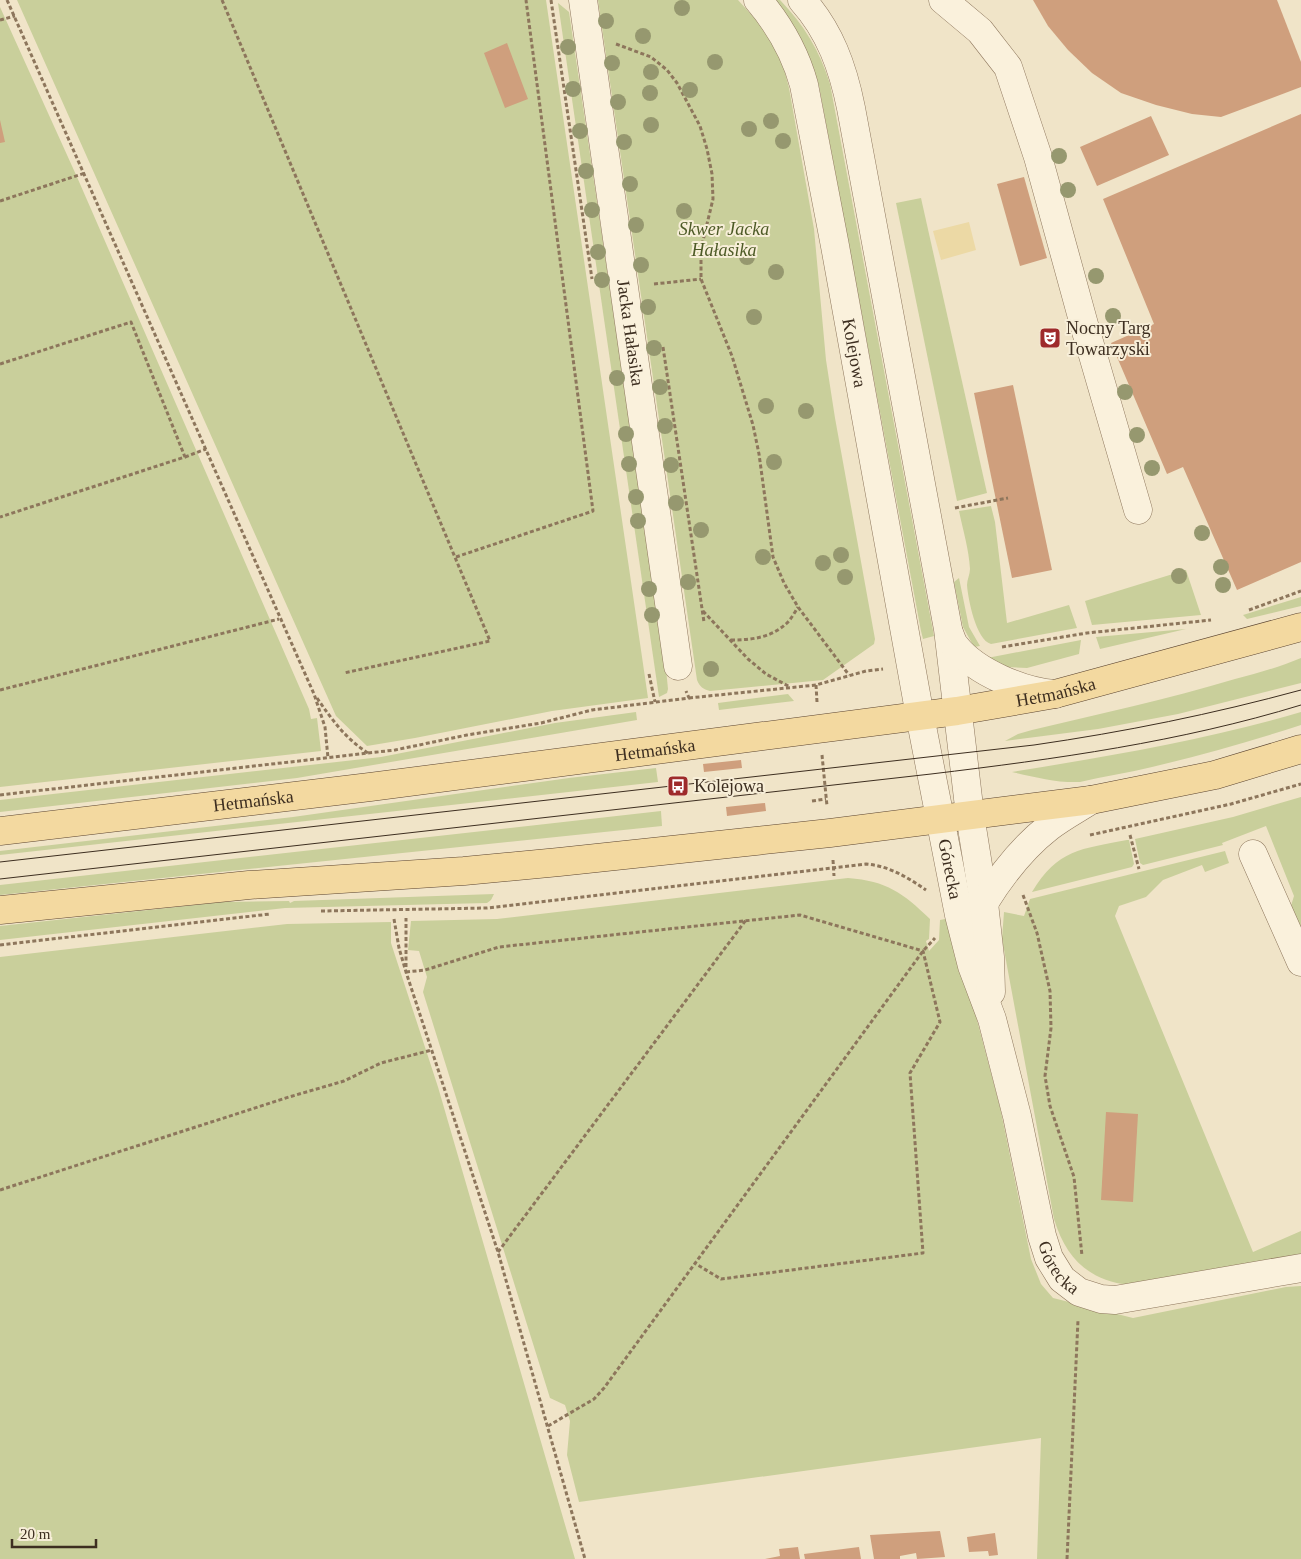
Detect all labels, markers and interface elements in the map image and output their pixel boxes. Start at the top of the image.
park label: Skwer Jacka Hałasika [679,219,769,260]
street label: Jacka Hałasika [613,278,648,387]
street label: Kolejowa [838,317,870,389]
place label: Nocny Targ Towarzyski [1066,318,1151,359]
theatre icon: Nocny Targ Towarzyski [1038,326,1062,350]
street label: Hetmańska [1014,673,1098,711]
street label: Hetmańska [614,735,696,765]
bus stop icon: Kolejowa [666,774,690,798]
place label: Kolejowa [694,776,764,796]
street label: Hetmańska [212,786,295,816]
street label: Górecka [934,837,966,901]
street label: Górecka [1034,1238,1083,1298]
scale bar [12,1516,96,1548]
text: 20 m [20,1526,51,1542]

